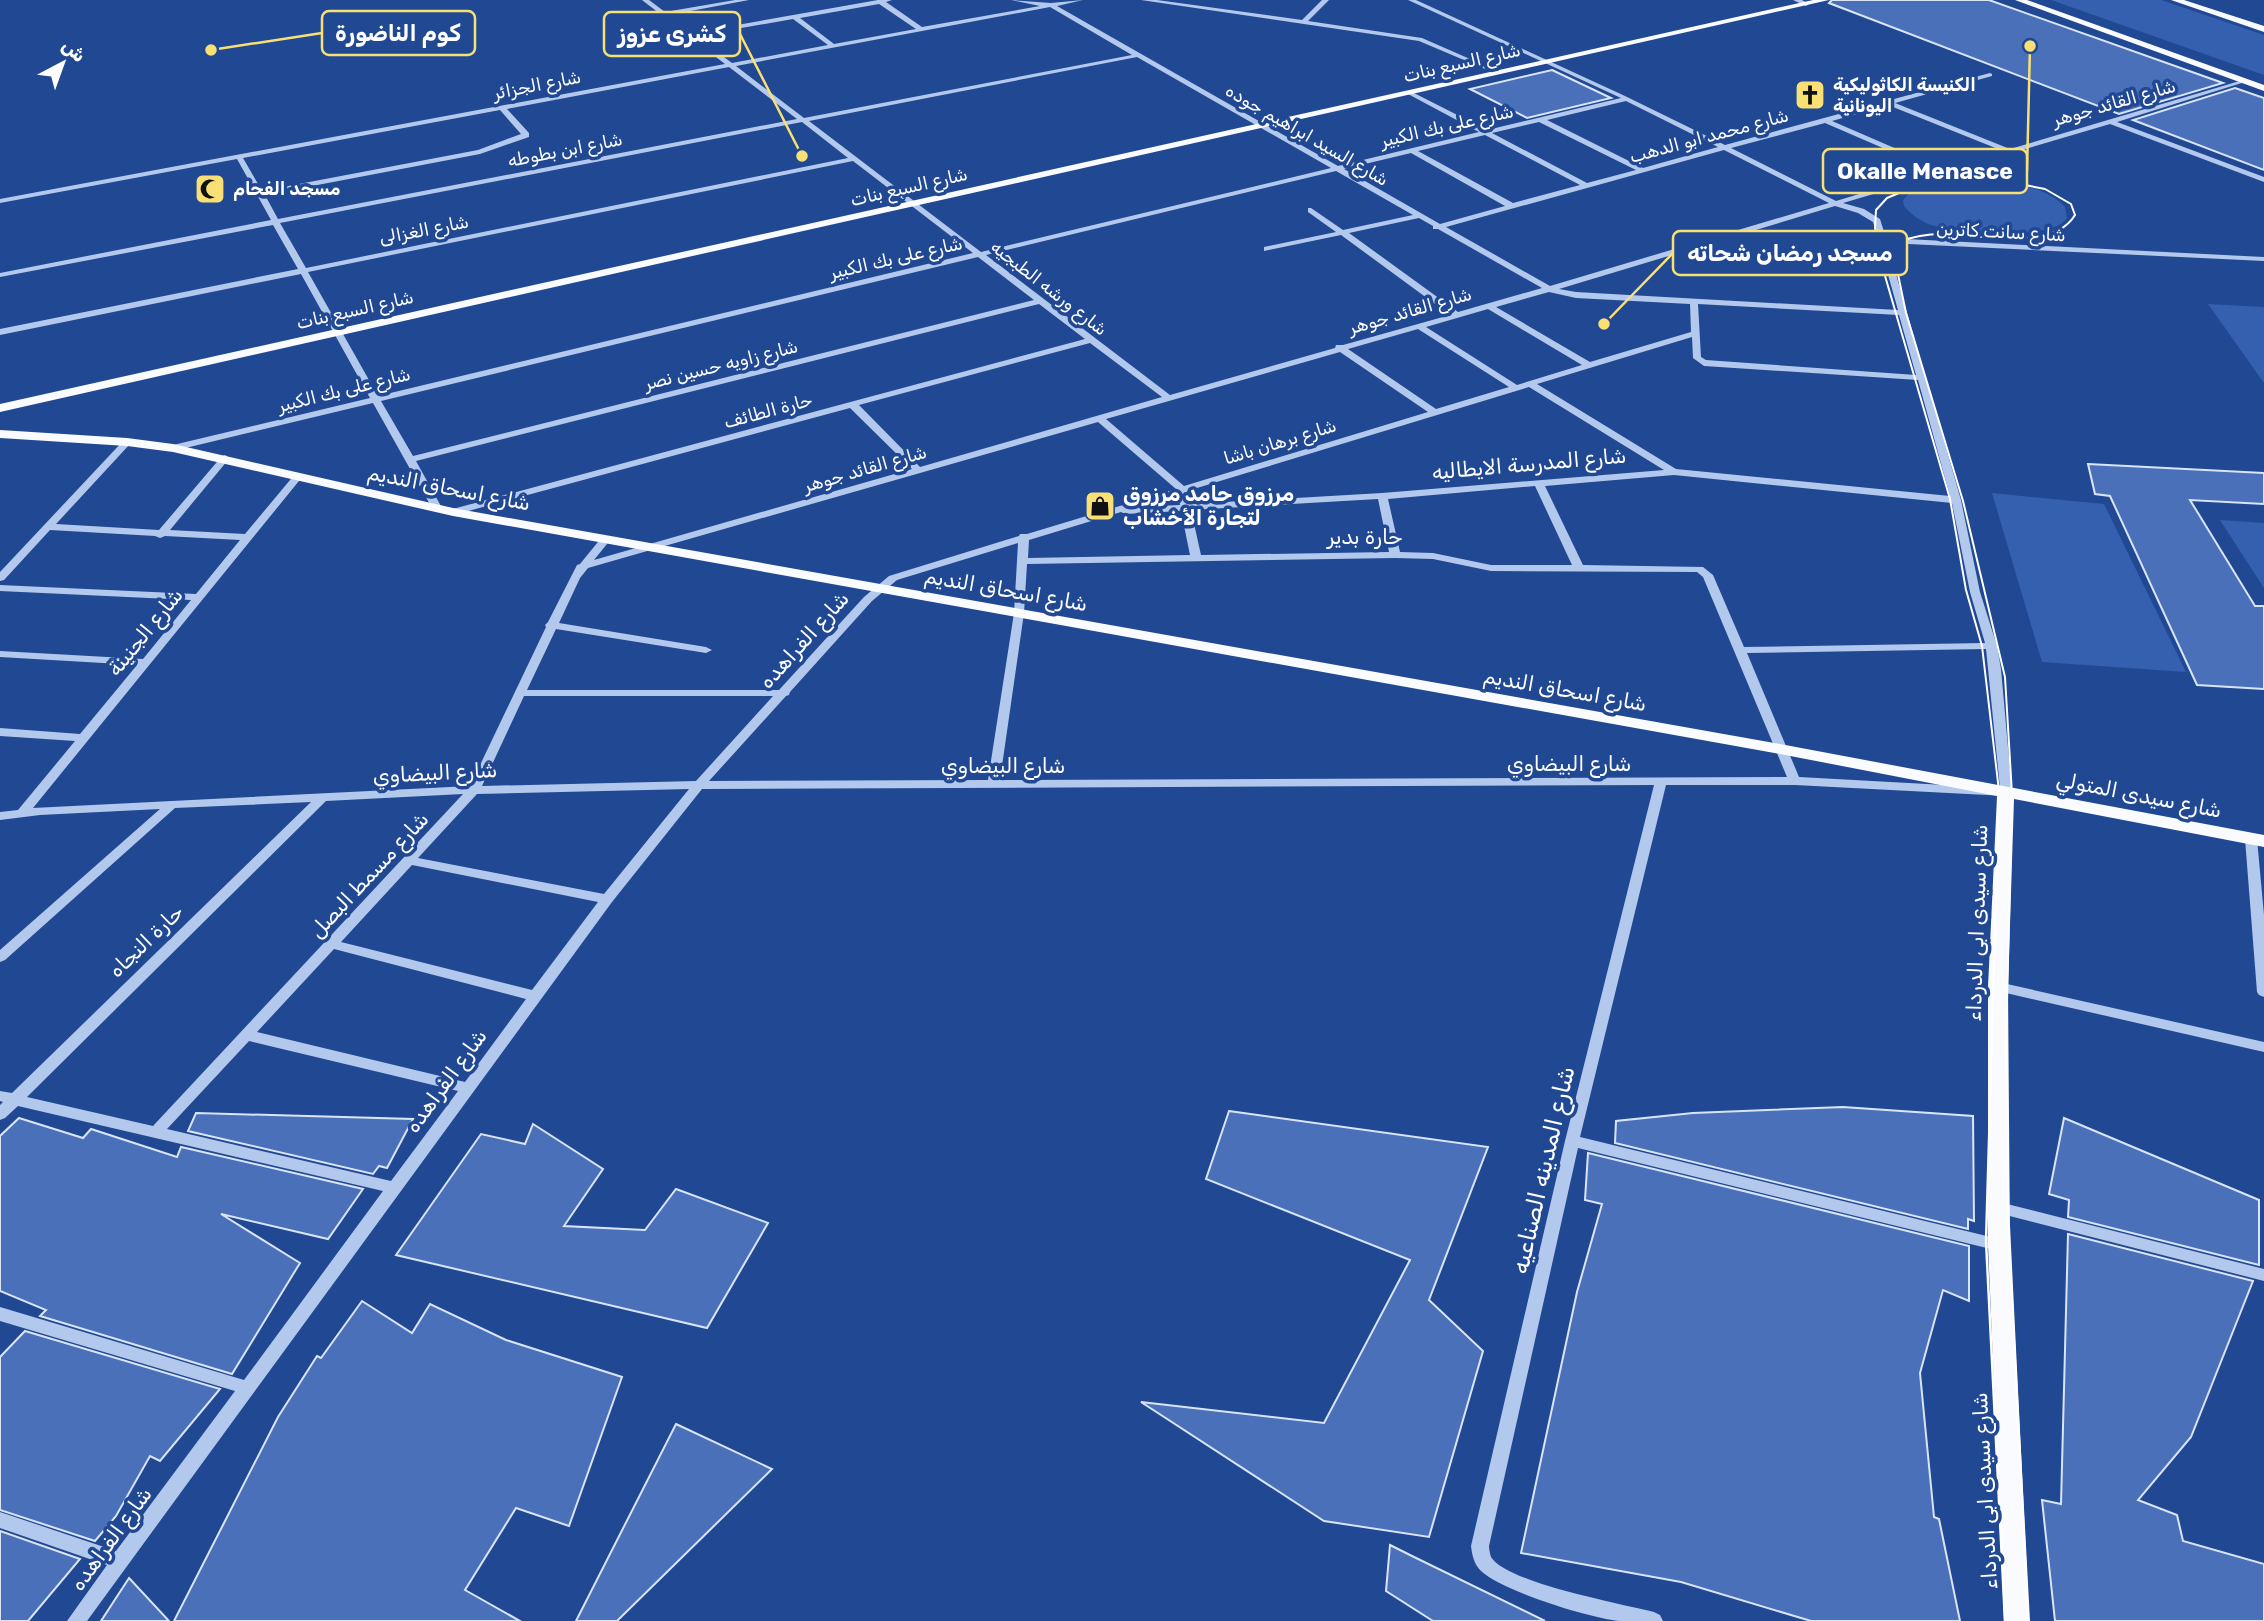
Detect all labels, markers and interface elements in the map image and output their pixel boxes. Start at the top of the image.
callout: كوم الناضورة [322,11,475,55]
callout: كشرى عزوز [604,12,740,56]
text: كوم الناضورة [335,19,461,48]
text: كشرى عزوز [616,20,727,48]
north arrow [28,28,98,98]
text: ش [57,34,90,67]
street label: شارع السبع بنات [1401,39,1523,89]
street label: شارع الجزائر [490,66,583,105]
place label: الكنيسة الكاثوليكية اليونانية [1833,74,1976,117]
street label: شارع القائد جوهر [2049,75,2179,132]
church icon: الكنيسة الكاثوليكية اليونانية [1793,78,1827,112]
street label: شارع السيد ابراهيم جوده [1221,79,1393,192]
street label: شارع على بك الكبير [1377,100,1516,153]
street label: شارع محمد ابو الدهب [1627,104,1791,169]
street label: شارع ابن بطوطه [506,128,624,173]
callout: Okalle Menasce [1823,149,2027,193]
text: Okalle Menasce [1837,157,2013,185]
street label: شارع السبع بنات [848,163,970,213]
mosque icon: مسجد الفحام [193,172,227,206]
place label: مسجد الفحام [233,178,340,201]
street label: شارع الغزالى [377,211,471,250]
street label: شارع سانت كاترين [1936,218,2066,247]
callout: مسجد رمضان شحاته [1673,231,1907,275]
street label: شارع على بك الكبير [826,232,965,285]
street label: شارع ورشه الطبجيه [986,236,1112,341]
text: مسجد رمضان شحاته [1687,239,1893,267]
street label: شارع القائد جوهر [1345,283,1475,340]
street label: شارع السبع بنات [294,286,416,336]
street label: شارع زاويه حسين نصر [641,335,800,396]
street label: شارع على بك الكبير [274,363,413,418]
street label: حارة الطائف [721,389,815,433]
street label: شارع برهان باشا [1221,414,1339,471]
street label: شارع القائد جوهر [800,441,930,498]
street label: شارع المدرسة الايطاليه [1431,443,1627,486]
street label: شارع اسحاق النديم [365,459,533,518]
place label: مرزوق حامد مرزوق لتجارة الأخشاب [1123,481,1294,530]
shop icon: مرزوق حامد مرزوق لتجارة الأخشاب [1083,489,1117,523]
street label: حارة بدير [1325,524,1403,549]
street label: شارع اسحاق النديم [922,563,1090,618]
street label: شارع الجنينة [102,583,189,682]
street label: شارع الفراهده [753,586,855,695]
street label: شارع اسحاق النديم [1481,663,1649,718]
street label: شارع البيضاوي [1507,751,1631,778]
street label: شارع البيضاوي [941,753,1065,780]
street label: شارع البيضاوي [372,757,498,790]
street label: شارع سيدى المتولي [2053,766,2224,827]
street label: شارع مسمط البصل [304,806,435,944]
street label: شارع سيدى ابى الدرداء [1961,824,1994,1022]
street label: حارة النجاه [103,899,188,982]
street label: شارع الفراهده [400,1024,493,1139]
street label: شارع المدينه الصناعيه [1505,1063,1582,1277]
street label: شارع سيدى ابى الدرداء [1967,1392,2004,1590]
street label: شارع الفراهده [65,1482,158,1597]

